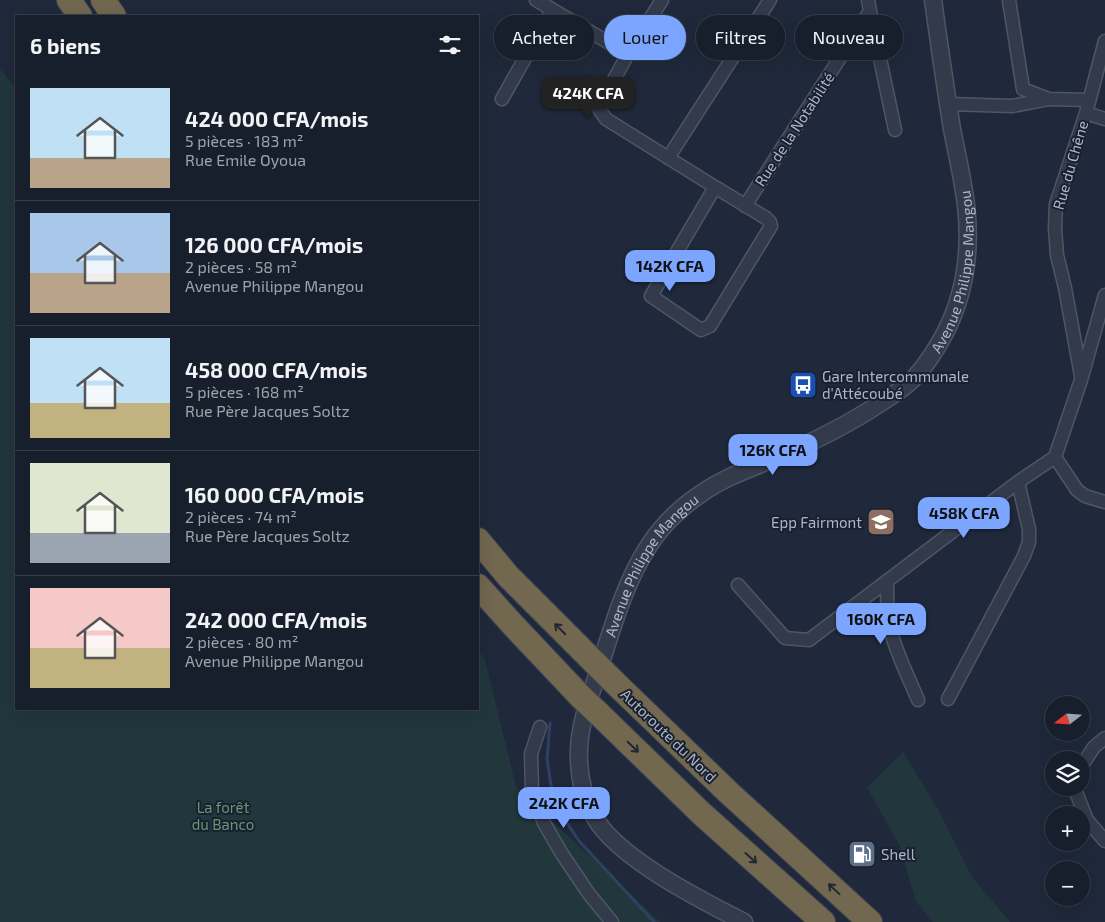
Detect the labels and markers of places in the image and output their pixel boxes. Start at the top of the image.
pin: 424K CFA [536,76,640,119]
pin: 142K CFA [618,250,722,292]
place label: Gare Intercommunale d'Attécoubé [822,367,969,402]
bus stop icon: Gare Intercommunale d'Attécoubé [788,370,818,400]
pin: 126K CFA [721,434,825,476]
pin: 458K CFA [912,496,1016,539]
school or university icon: Epp Fairmont [866,507,896,537]
place label: Epp Fairmont [771,513,862,531]
pin: 160K CFA [829,602,933,645]
pin: 242K CFA [512,786,616,829]
fuel station icon: Shell [847,839,877,869]
place label: Shell [881,845,916,863]

